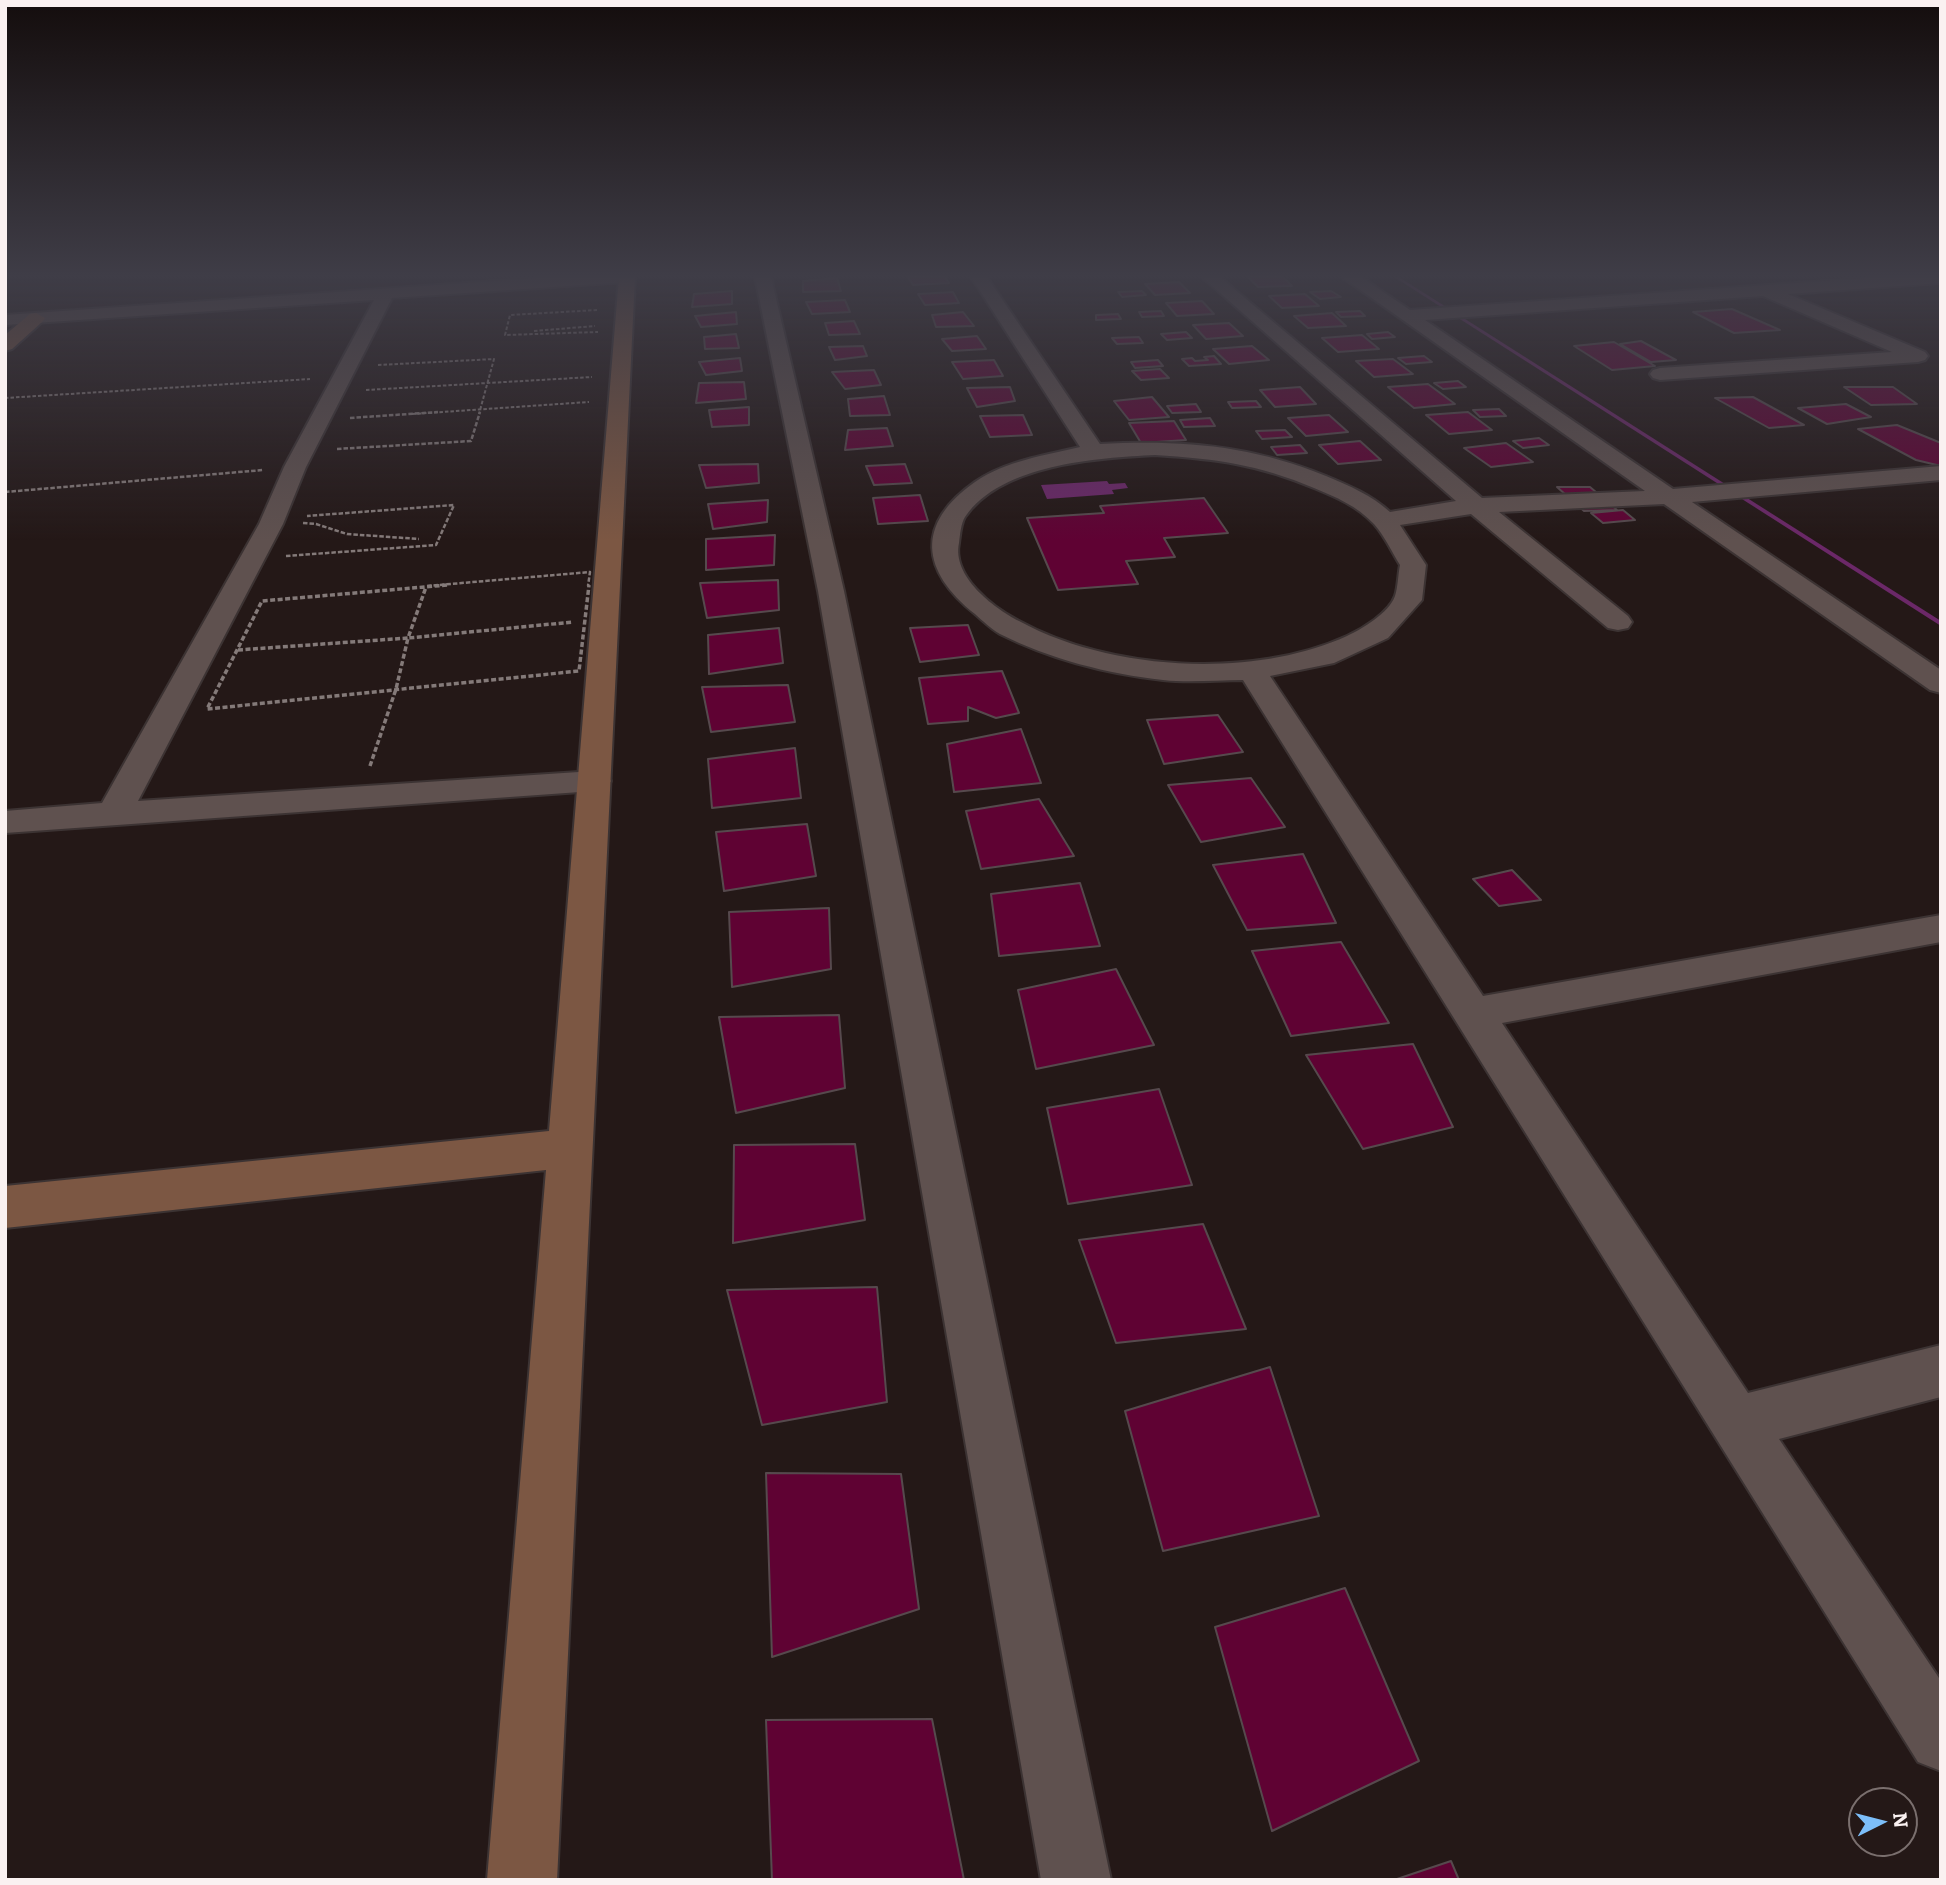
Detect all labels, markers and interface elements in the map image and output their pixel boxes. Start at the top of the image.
north arrow [1848,1787,1918,1857]
text: N [1887,1811,1917,1829]

